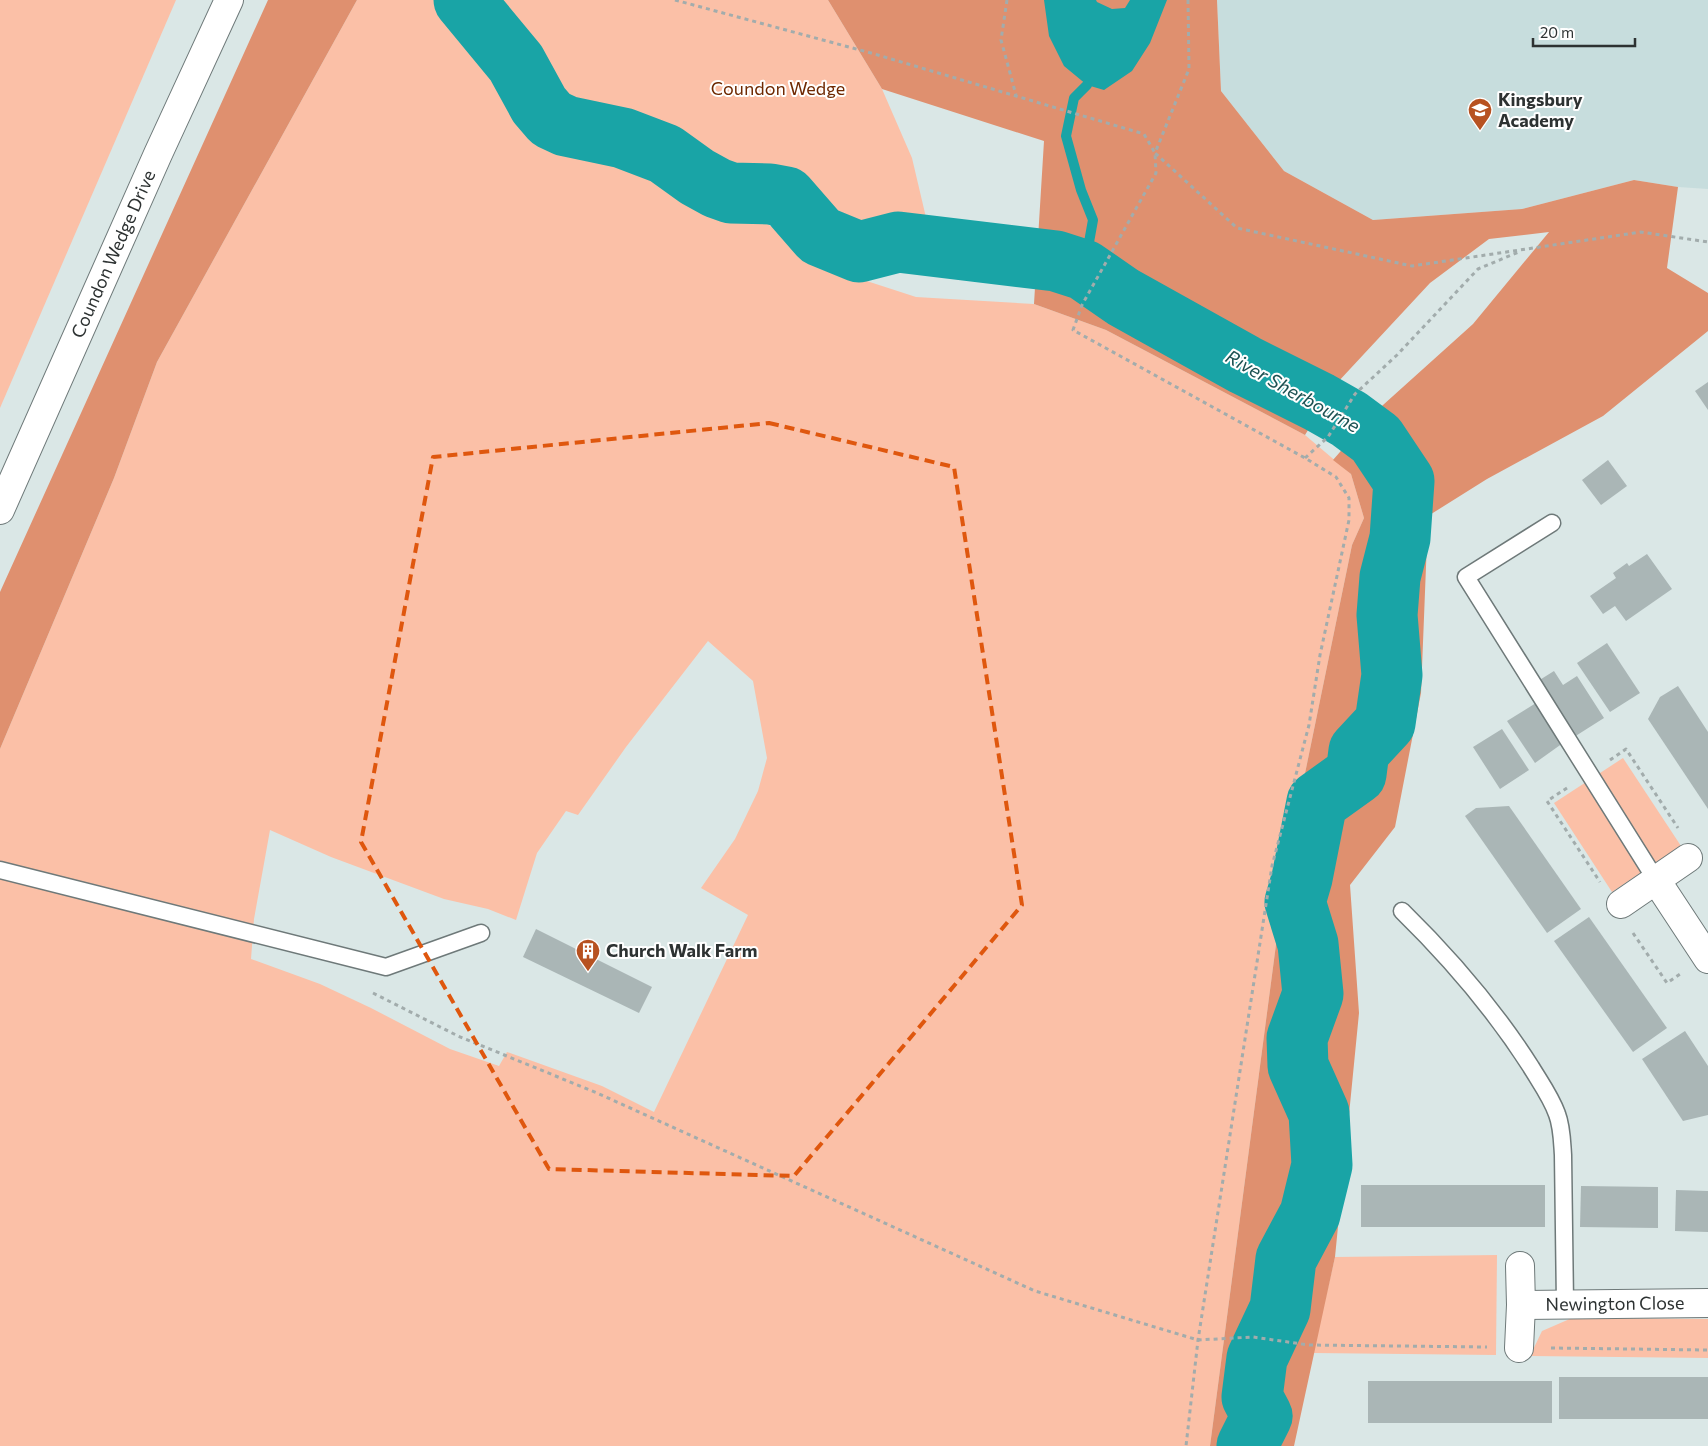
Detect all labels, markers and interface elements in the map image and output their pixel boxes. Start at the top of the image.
scale bar [1533,15,1636,47]
text: 20 m [1540,23,1574,41]
park label: Coundon Wedge [711,77,845,99]
place label: Kingsbury Academy [1498,88,1583,131]
school or university icon: Kingsbury Academy [1467,97,1493,131]
street label: Coundon Wedge Drive [66,166,160,341]
water label: River Sherbourne [1222,344,1364,437]
building icon: Church Walk Farm [575,938,601,972]
place label: Church Walk Farm [606,939,757,961]
street label: Newington Close [1545,1291,1685,1315]

